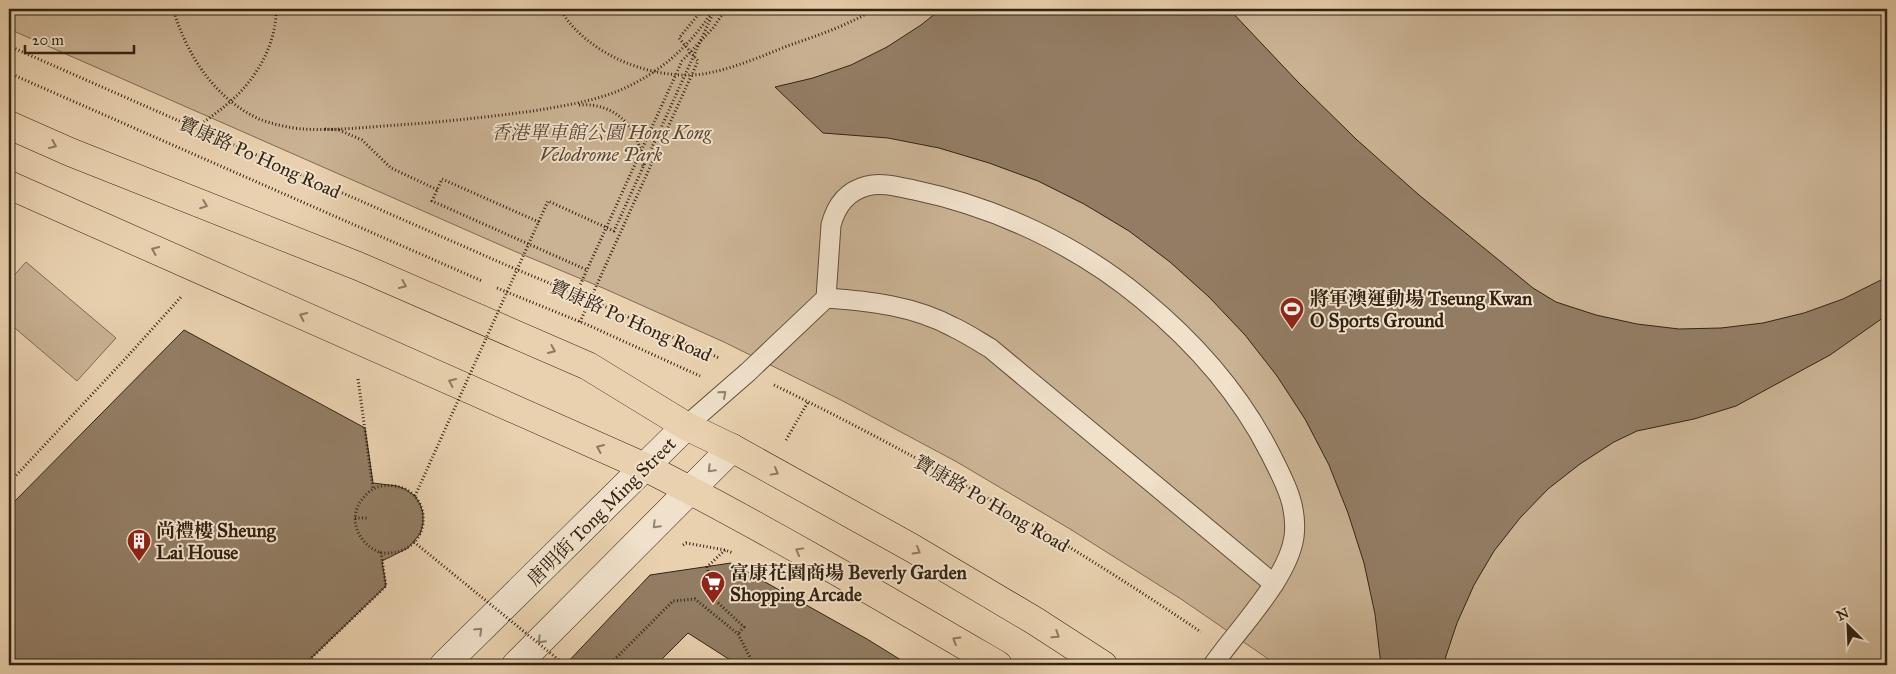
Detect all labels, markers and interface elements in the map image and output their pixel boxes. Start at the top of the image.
scale bar [25,22,134,54]
text: 20 m [32,31,64,49]
street label: 寶康路 Po Hong Road [175,111,345,205]
park label: 香港單車館公園 Hong Kong Velodrome Park [491,121,713,166]
one-way arrow [48,138,57,149]
one-way arrow [199,199,208,209]
one-way arrow [151,245,160,256]
street label: 寶康路 Po Hong Road [546,274,716,368]
one-way arrow [398,279,407,290]
place label: 將軍澳運動場 Tseung Kwan O Sports Ground [1310,287,1533,333]
sports icon: 將軍澳運動場 Tseung Kwan O Sports Ground [1279,296,1305,330]
one-way arrow [299,311,308,322]
one-way arrow [547,343,556,354]
one-way arrow [448,377,457,388]
one-way arrow [717,391,726,400]
street label: 唐明街 Tong Ming Street [522,432,681,591]
one-way arrow [596,443,605,454]
street label: 寶康路 Po Hong Road [910,450,1074,558]
one-way arrow [708,464,717,473]
one-way arrow [770,466,779,476]
place label: 尚禮樓 Sheung Lai House [156,519,277,564]
one-way arrow [653,519,662,528]
building icon: 尚禮樓 Sheung Lai House [126,528,152,562]
one-way arrow [912,544,921,554]
one-way arrow [796,547,805,557]
place label: 富康花園商場 Beverly Garden Shopping Arcade [730,561,968,607]
supermarket icon: 富康花園商場 Beverly Garden Shopping Arcade [700,570,726,604]
north arrow [1824,602,1874,652]
text: N [1834,604,1852,625]
one-way arrow [473,628,482,637]
one-way arrow [1050,629,1060,638]
one-way arrow [538,634,547,643]
one-way arrow [952,637,961,647]

